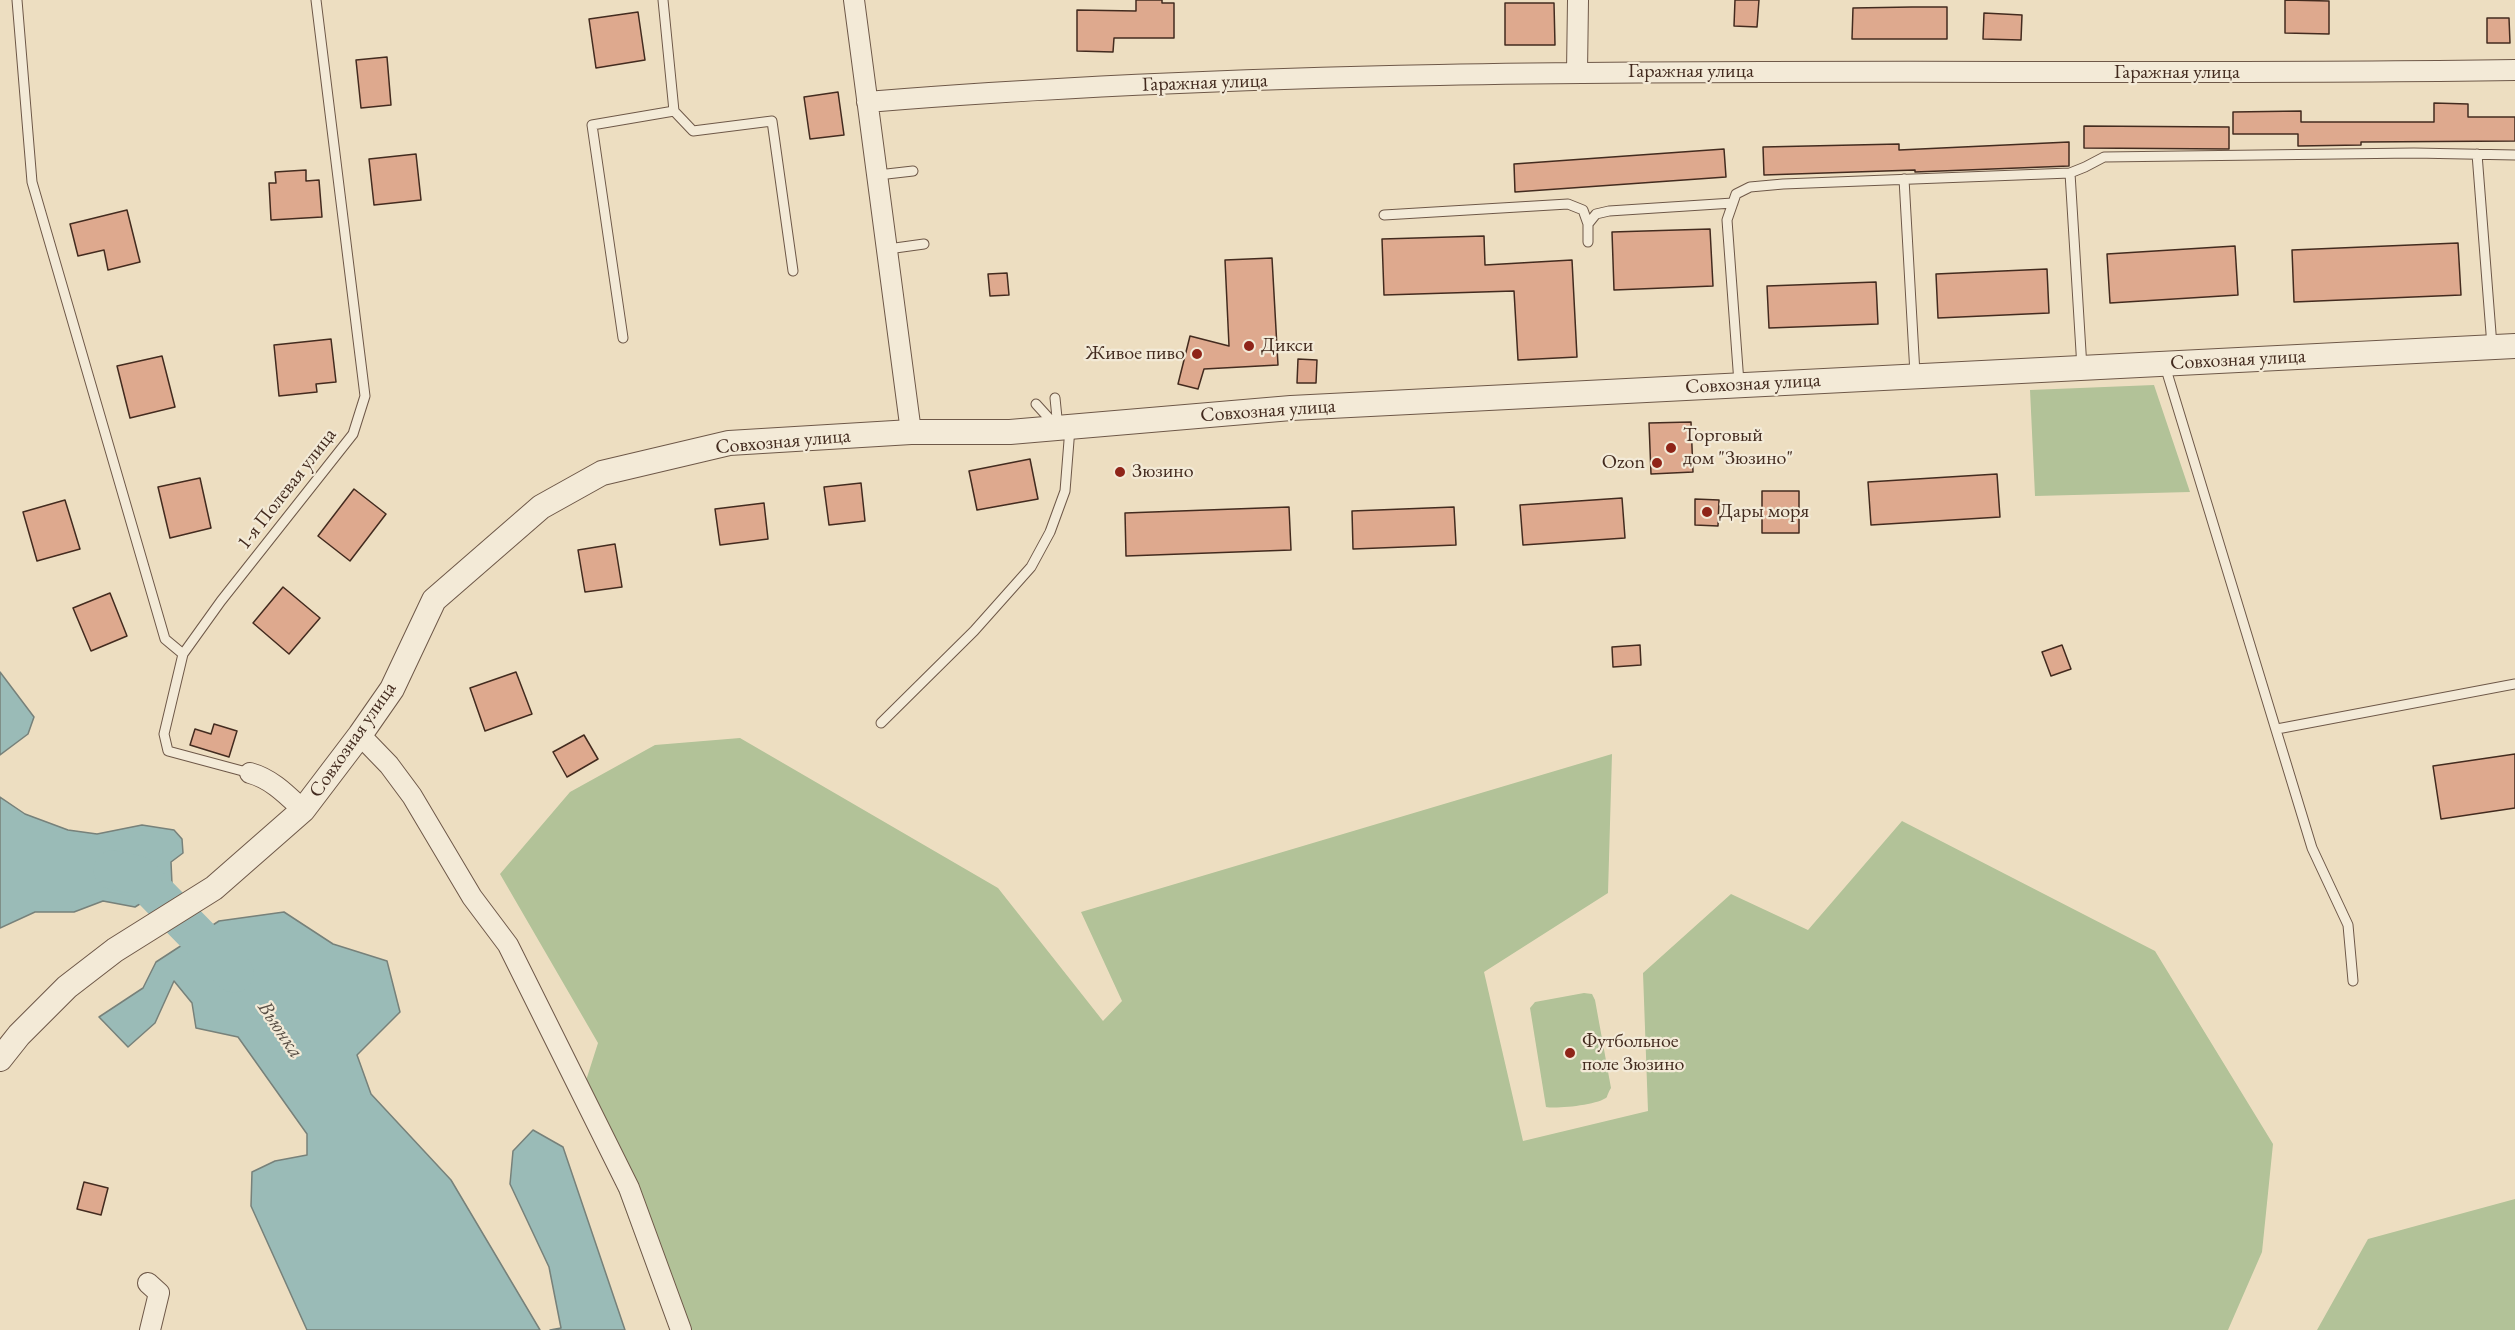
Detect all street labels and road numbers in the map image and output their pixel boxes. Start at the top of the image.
street label: Гаражная улица [1628,60,1754,84]
street label: Гаражная улица [2114,61,2240,85]
street label: Гаражная улица [1142,69,1268,97]
street label: Совхозная улица [2170,344,2306,376]
street label: Совхозная улица [1685,368,1821,400]
street label: Совхозная улица [1199,394,1337,428]
street label: 1-я Полевая улица [232,423,342,555]
street label: Совхозная улица [714,424,852,460]
street label: Совхозная улица [304,678,402,802]

